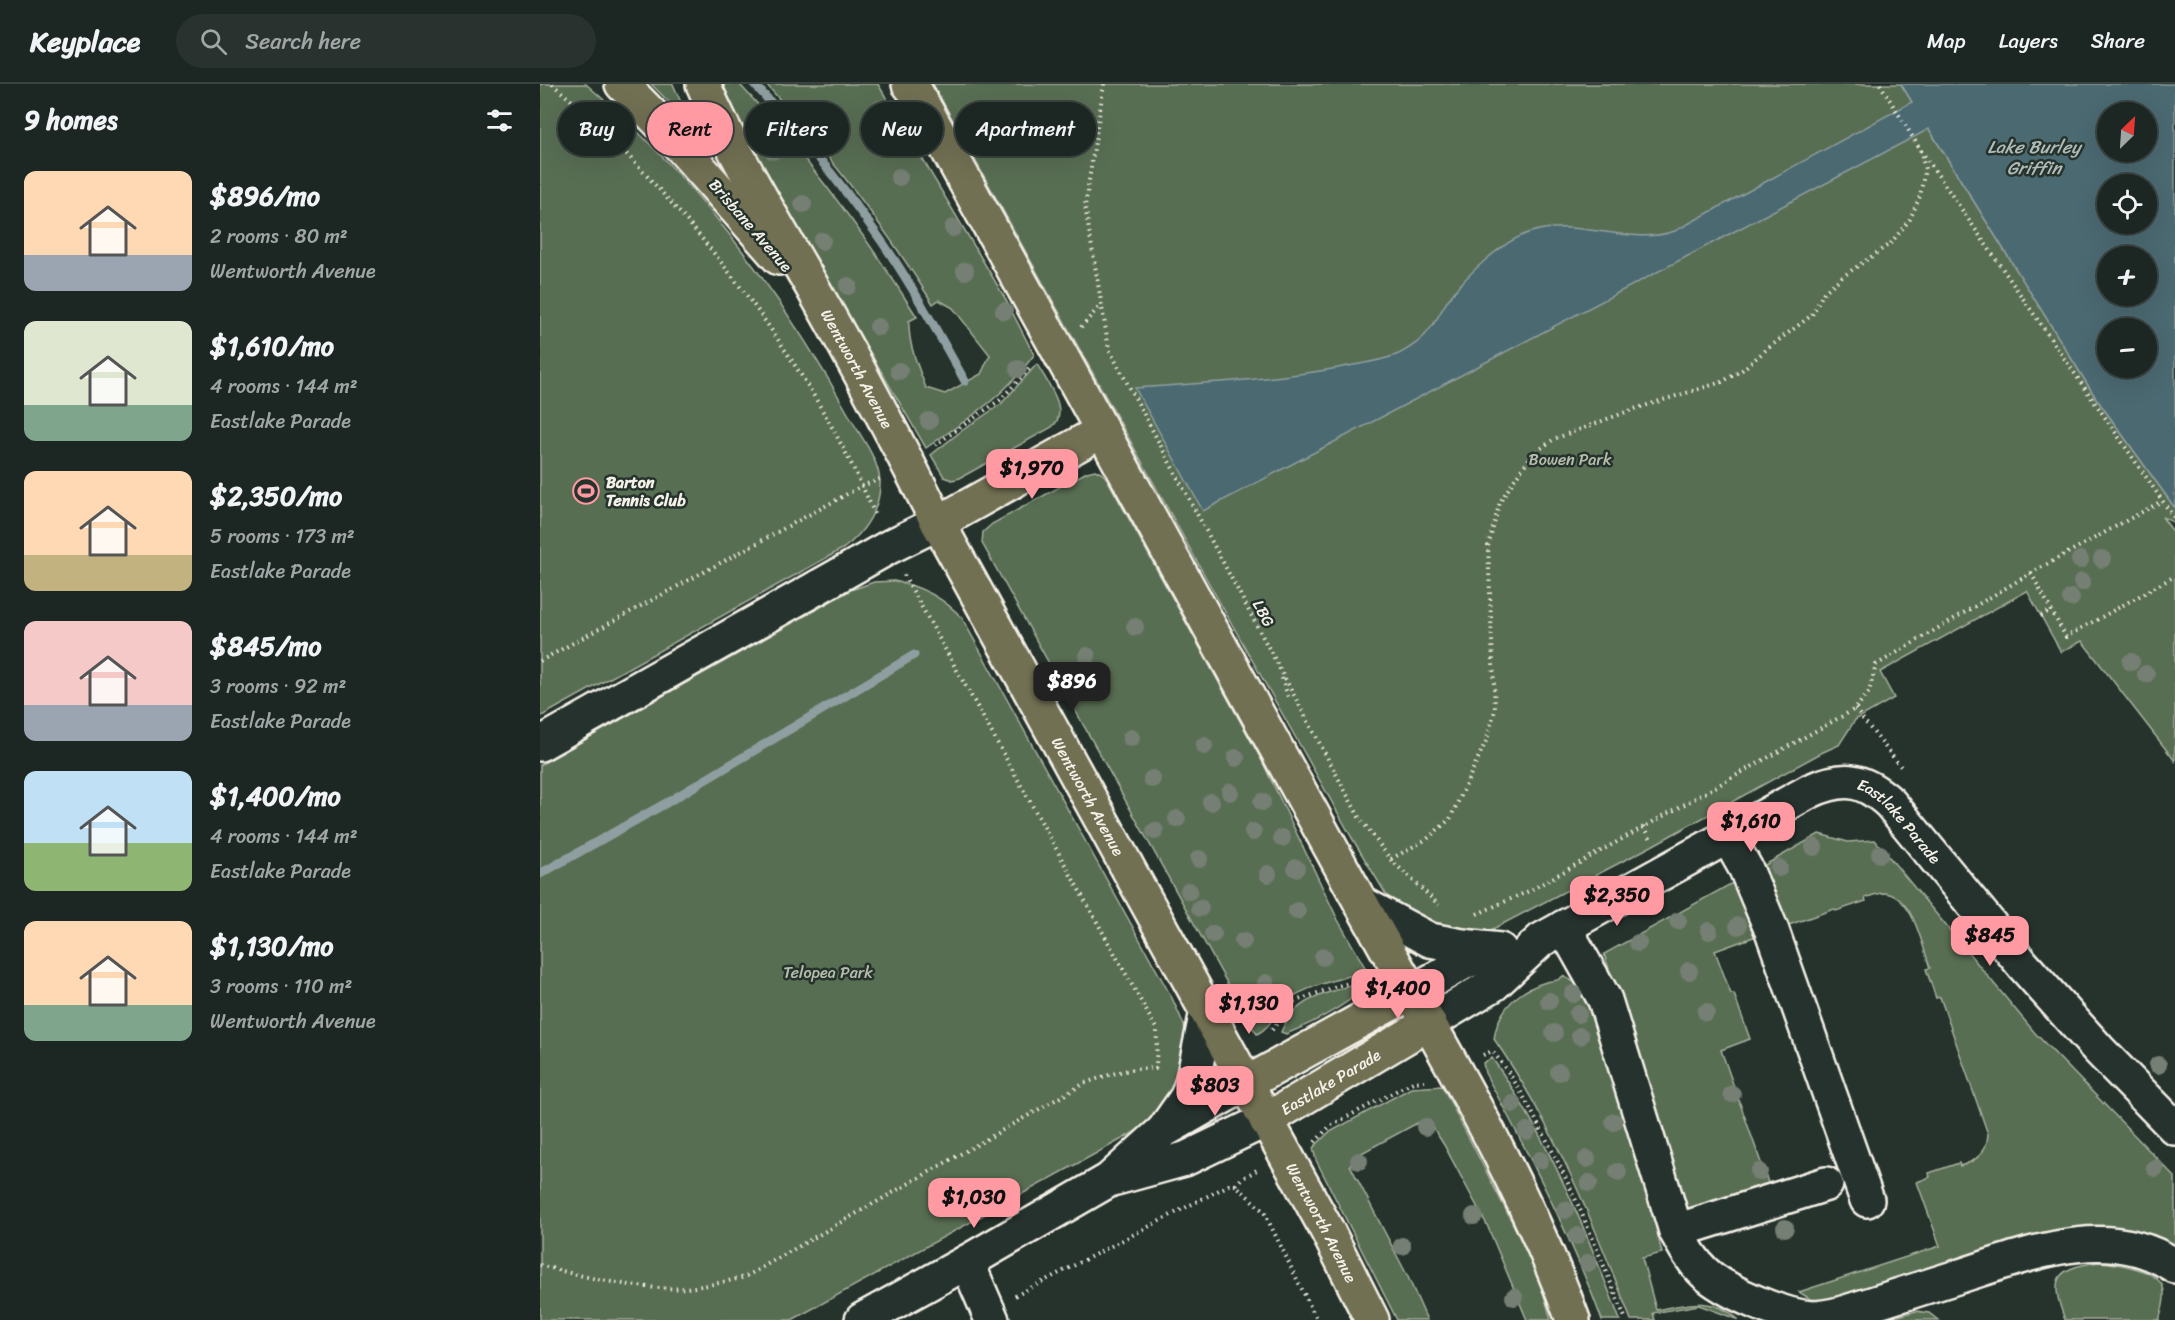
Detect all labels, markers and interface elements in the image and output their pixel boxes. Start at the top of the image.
search box [176,14,596,68]
text: Keyplace [30,17,140,66]
text: Search here [245,22,361,61]
text: Map [1927,22,1966,60]
text: Layers [1999,22,2058,60]
text: Share [2091,22,2145,60]
icon: search [197,25,230,58]
text: 9 homes [24,97,118,143]
chip: Buy [558,102,635,156]
chip: Rent [647,102,733,156]
chip: Filters [745,102,849,156]
chip: New [861,102,943,156]
chip: Apartment [955,102,1096,156]
north arrow [2097,102,2157,162]
map controls [2097,102,2157,378]
icon: filters [483,104,516,137]
water label: Lake Burley Griffin [1987,131,2083,184]
street label: Brisbane Avenue [701,172,800,279]
text: $896/mo [210,173,320,219]
button: locate [2097,174,2157,234]
icon: home [72,195,144,267]
text: 2 rooms · 80 m² [210,219,348,254]
button: + [2097,246,2157,306]
text: Wentworth Avenue [210,254,376,289]
street label: Wentworth Avenue [813,304,901,434]
button: − [2097,318,2157,378]
text: $1,610/mo [210,323,334,369]
icon: home [72,345,144,417]
text: 4 rooms · 144 m² [210,369,358,404]
text: Eastlake Parade [210,404,351,439]
park label: Bowen Park [1529,445,1612,474]
pin: $1,970 [983,449,1081,500]
text: $1,970 [1000,451,1064,486]
place label: Barton Tennis Club [606,468,686,515]
text: $2,350/mo [210,473,342,519]
sports icon: Barton Tennis Club [571,476,601,506]
icon: home [72,495,144,567]
text: 5 rooms · 173 m² [210,519,355,554]
text: Eastlake Parade [210,554,351,589]
street label: LBG [1244,594,1283,632]
text: $845/mo [210,623,321,669]
icon: home [72,645,144,717]
pin: $896 [1036,662,1108,713]
text: $896 [1047,664,1097,699]
text: 3 rooms · 92 m² [210,669,346,704]
text: Eastlake Parade [210,704,351,739]
street label: Wentworth Avenue [1043,731,1133,862]
street label: Eastlake Parade [1853,770,1949,871]
text: $1,400/mo [210,773,341,819]
icon: home [72,795,144,867]
pin: $1,610 [1702,802,1800,853]
text: $1,610 [1721,804,1781,839]
text: 4 rooms · 144 m² [210,819,358,854]
text: Eastlake Parade [210,854,351,889]
pin: $2,350 [1568,876,1666,927]
text: $2,350 [1584,878,1650,913]
pin: $845 [1954,916,2026,967]
text: $845 [1965,918,2015,953]
text: $1,130/mo [210,923,334,969]
icon: home [72,945,144,1017]
park label: Telopea Park [783,958,873,987]
text: 3 rooms · 110 m² [210,969,352,1004]
pin: $1,400 [1349,969,1447,1020]
text: $1,400 [1365,971,1431,1006]
pin: $1,130 [1200,984,1298,1035]
text: $1,130 [1219,986,1279,1021]
text: Wentworth Avenue [210,1004,376,1039]
street label: Eastlake Parade [1275,1041,1387,1123]
pin: $803 [1179,1066,1251,1117]
text: $803 [1190,1068,1240,1103]
street label: Wentworth Avenue [1278,1157,1365,1288]
pin: $1,030 [925,1178,1023,1229]
text: $1,030 [942,1180,1006,1215]

